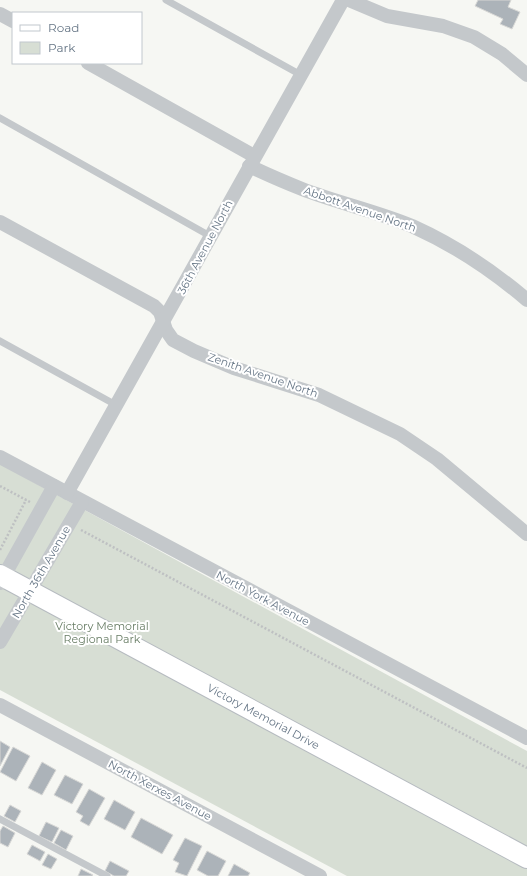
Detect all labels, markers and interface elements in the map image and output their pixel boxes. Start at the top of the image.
legend [12,12,142,64]
text: Road [48,20,79,35]
text: Park [48,40,76,55]
street label: Abbott Avenue North [302,183,418,235]
street label: 36th Avenue North [174,198,236,296]
street label: Zenith Avenue North [206,350,320,400]
street label: North 36th Avenue [9,523,73,621]
street label: North York Avenue [214,567,312,629]
park label: Victory Memorial Regional Park [55,619,149,646]
street label: Victory Memorial Drive [205,681,322,752]
street label: North Xerxes Avenue [106,757,214,823]

